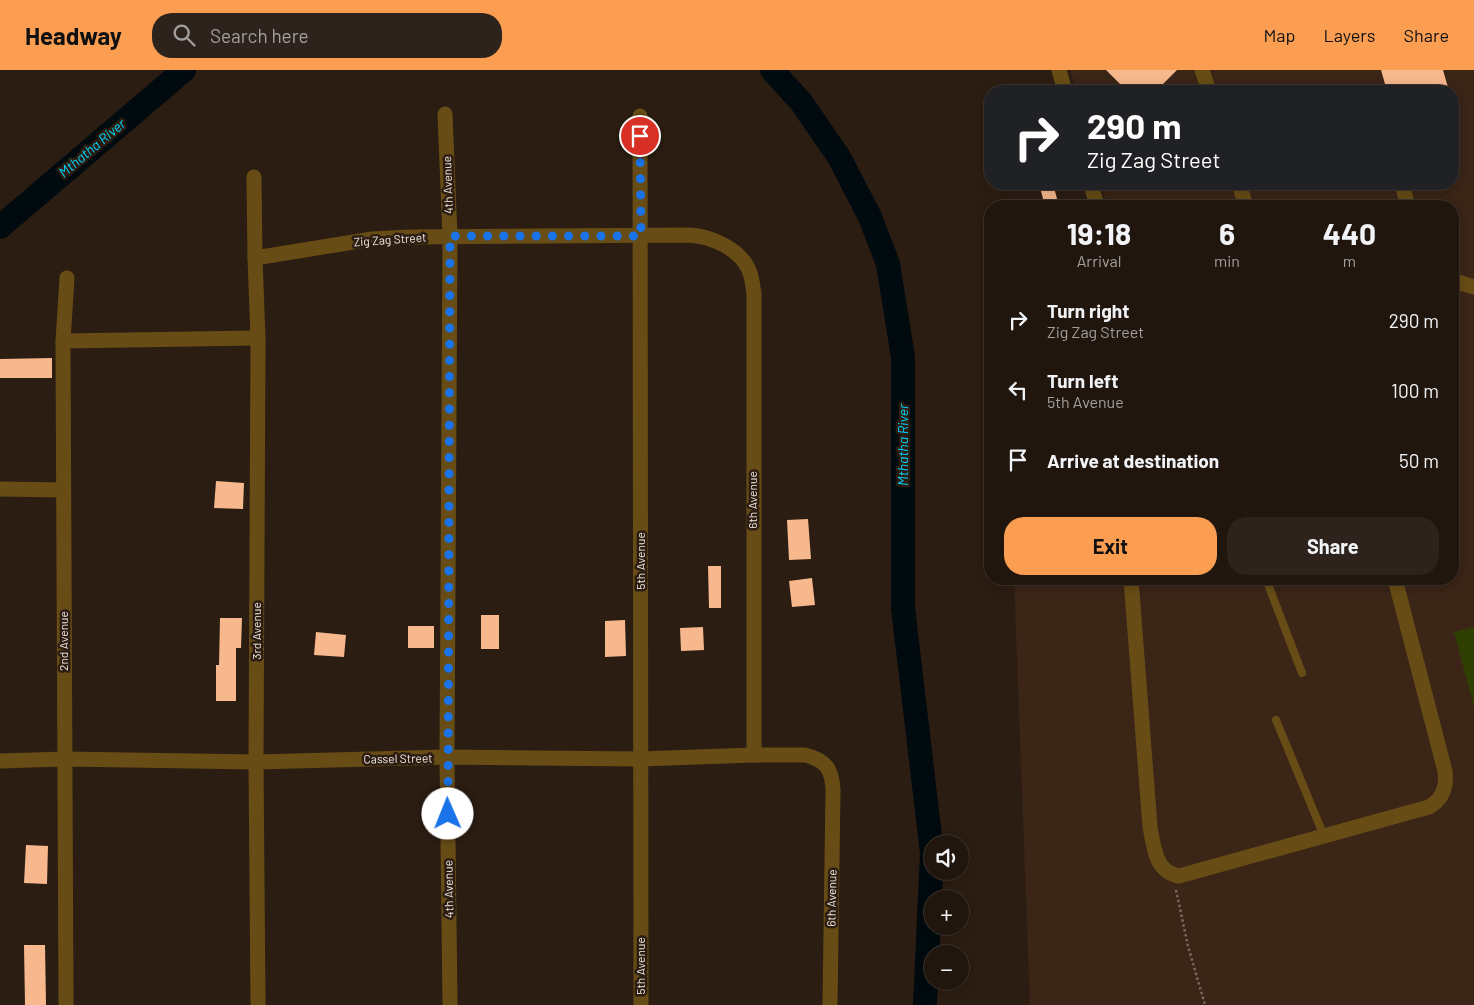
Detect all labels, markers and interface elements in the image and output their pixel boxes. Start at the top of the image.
search box [152,13,502,58]
text: Headway [25,21,122,50]
icon: search [170,21,198,49]
text: Search here [210,24,309,47]
text: Map [1263,24,1295,46]
text: Layers [1323,24,1376,46]
text: Share [1404,24,1449,46]
text: 290 m [1087,104,1181,146]
icon: right [1004,105,1069,170]
water label: Mthatha River [55,114,129,180]
pin [619,115,661,157]
icon: arrive [626,122,654,150]
text: Zig Zag Street [1087,146,1220,172]
street label: 4th Avenue [439,156,455,214]
text: 19:18 [1067,215,1131,251]
text: 6 [1219,215,1235,251]
text: 440 [1323,215,1376,251]
street label: Zig Zag Street [353,229,427,249]
text: Arrival [1077,251,1121,270]
text: min [1214,251,1240,270]
text: m [1343,251,1356,270]
text: Turn right [1047,299,1129,322]
icon: right [1004,306,1032,334]
text: 290 m [1389,309,1439,332]
text: Zig Zag Street [1047,322,1144,341]
text: Turn left [1047,369,1118,392]
icon: left [1004,376,1032,404]
text: 100 m [1391,379,1439,402]
text: 5th Avenue [1047,392,1124,411]
water label: Mthatha River [894,403,911,486]
icon: arrive [1004,446,1032,474]
text: Arrive at destination [1047,449,1219,472]
text: 50 m [1399,449,1439,472]
street label: 6th Avenue [745,471,759,529]
button: Exit [1004,517,1217,575]
button: Share [1227,517,1439,575]
street label: 5th Avenue [633,532,647,590]
street label: 3rd Avenue [249,602,263,660]
street label: 2nd Avenue [56,611,70,671]
street label: Cassel Street [363,750,433,766]
position arrow [421,787,473,839]
map controls [924,835,969,990]
button: sound [924,835,969,880]
street label: 4th Avenue [440,860,456,918]
street label: 6th Avenue [823,869,839,927]
button: + [924,890,969,935]
street label: 5th Avenue [633,937,647,995]
button: − [924,945,969,990]

